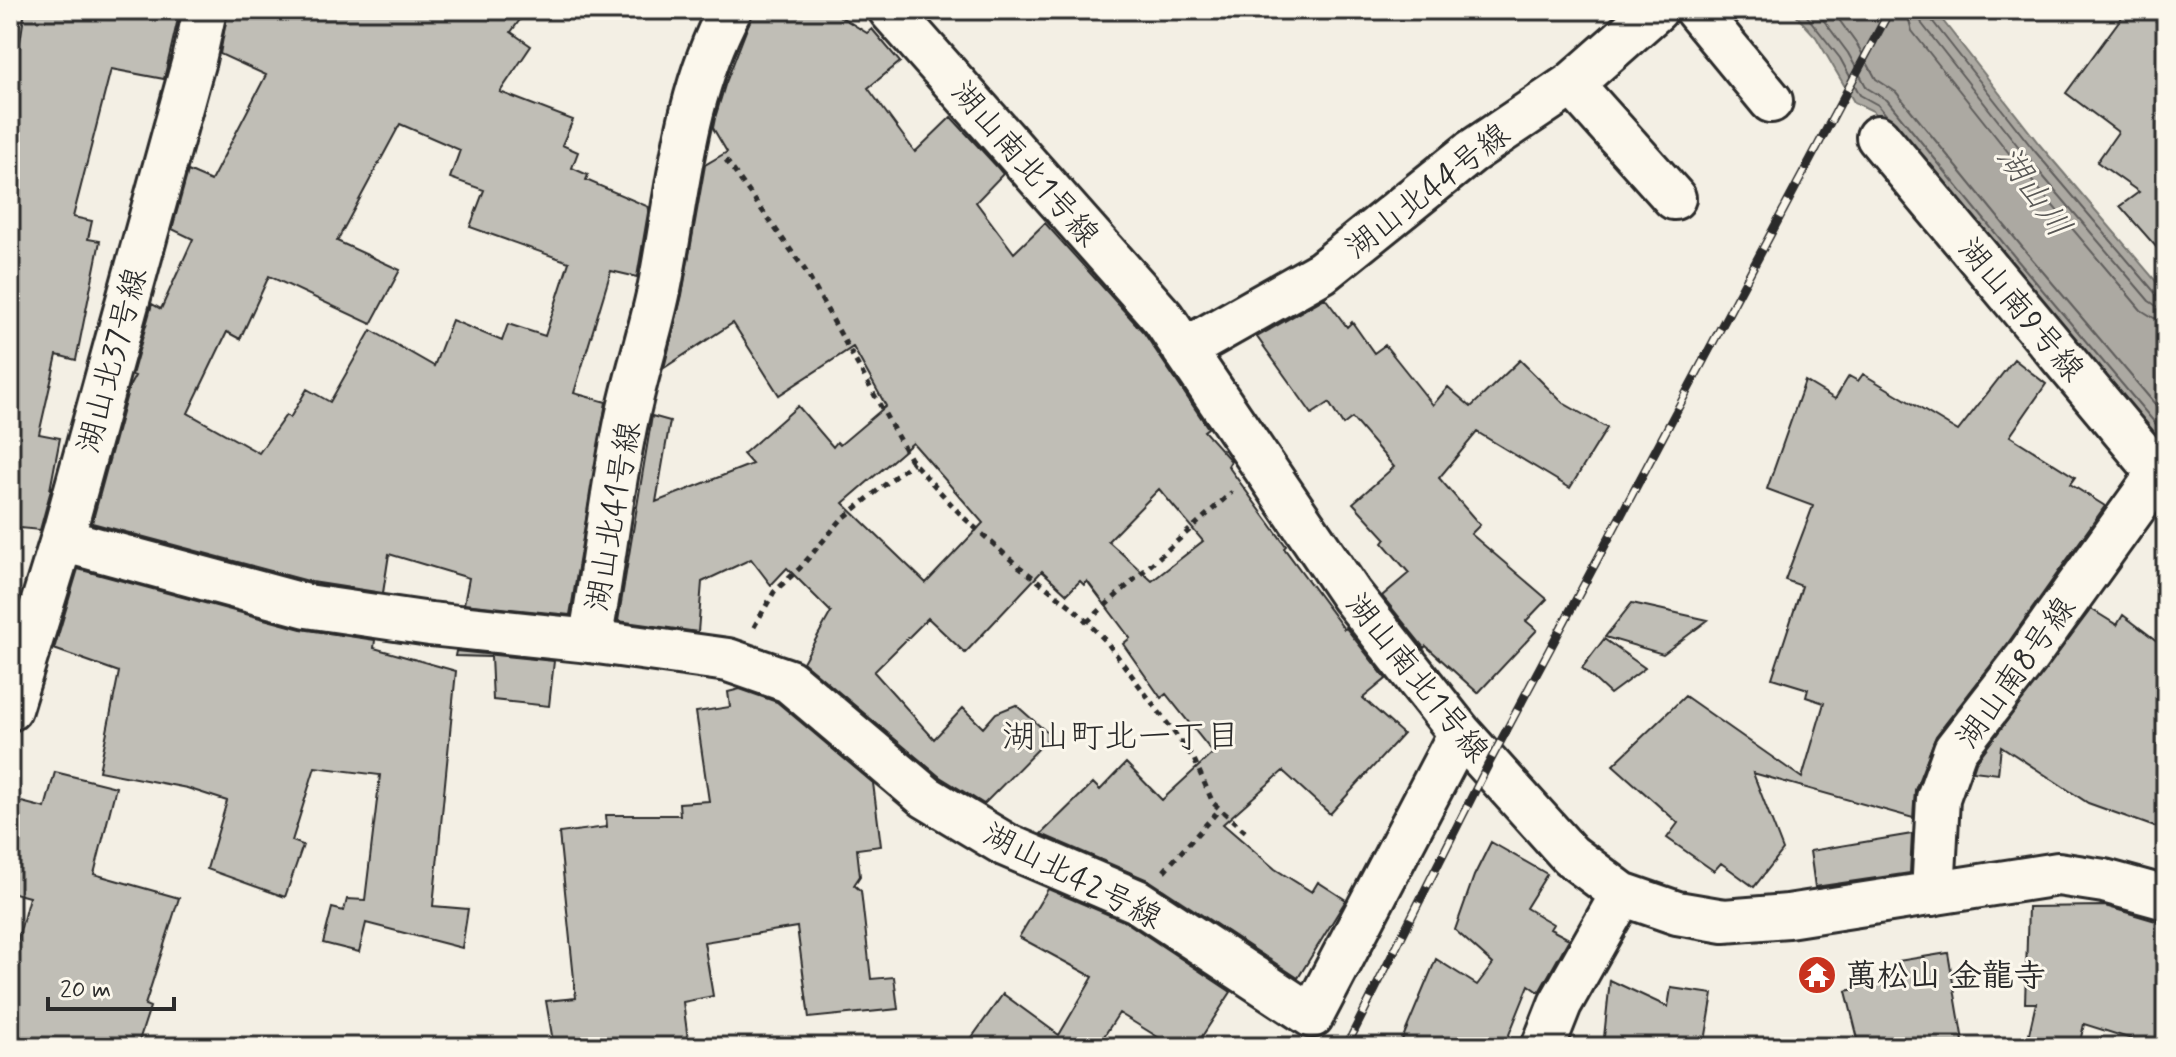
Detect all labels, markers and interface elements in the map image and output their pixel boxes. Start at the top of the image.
street label: 湖山南北1号線 [941,73,1108,256]
street label: 湖山北44号線 [1337,114,1519,269]
water label: 湖山川 [1985,138,2081,247]
street label: 湖山南9号線 [1948,229,2093,391]
street label: 湖山北37号線 [68,263,158,458]
street label: 湖山北41号線 [577,418,651,615]
street label: 湖山南北1号線 [1335,585,1498,772]
street label: 湖山南8号線 [1947,589,2086,758]
district label: 湖山町北一丁目 [1002,715,1240,760]
street label: 湖山北42号線 [975,814,1169,940]
temple icon: 萬松山 金龍寺 [1796,954,1838,996]
place label: 萬松山 金龍寺 [1845,956,2046,998]
scale bar [48,961,174,1011]
text: 20 m [60,975,111,1006]

